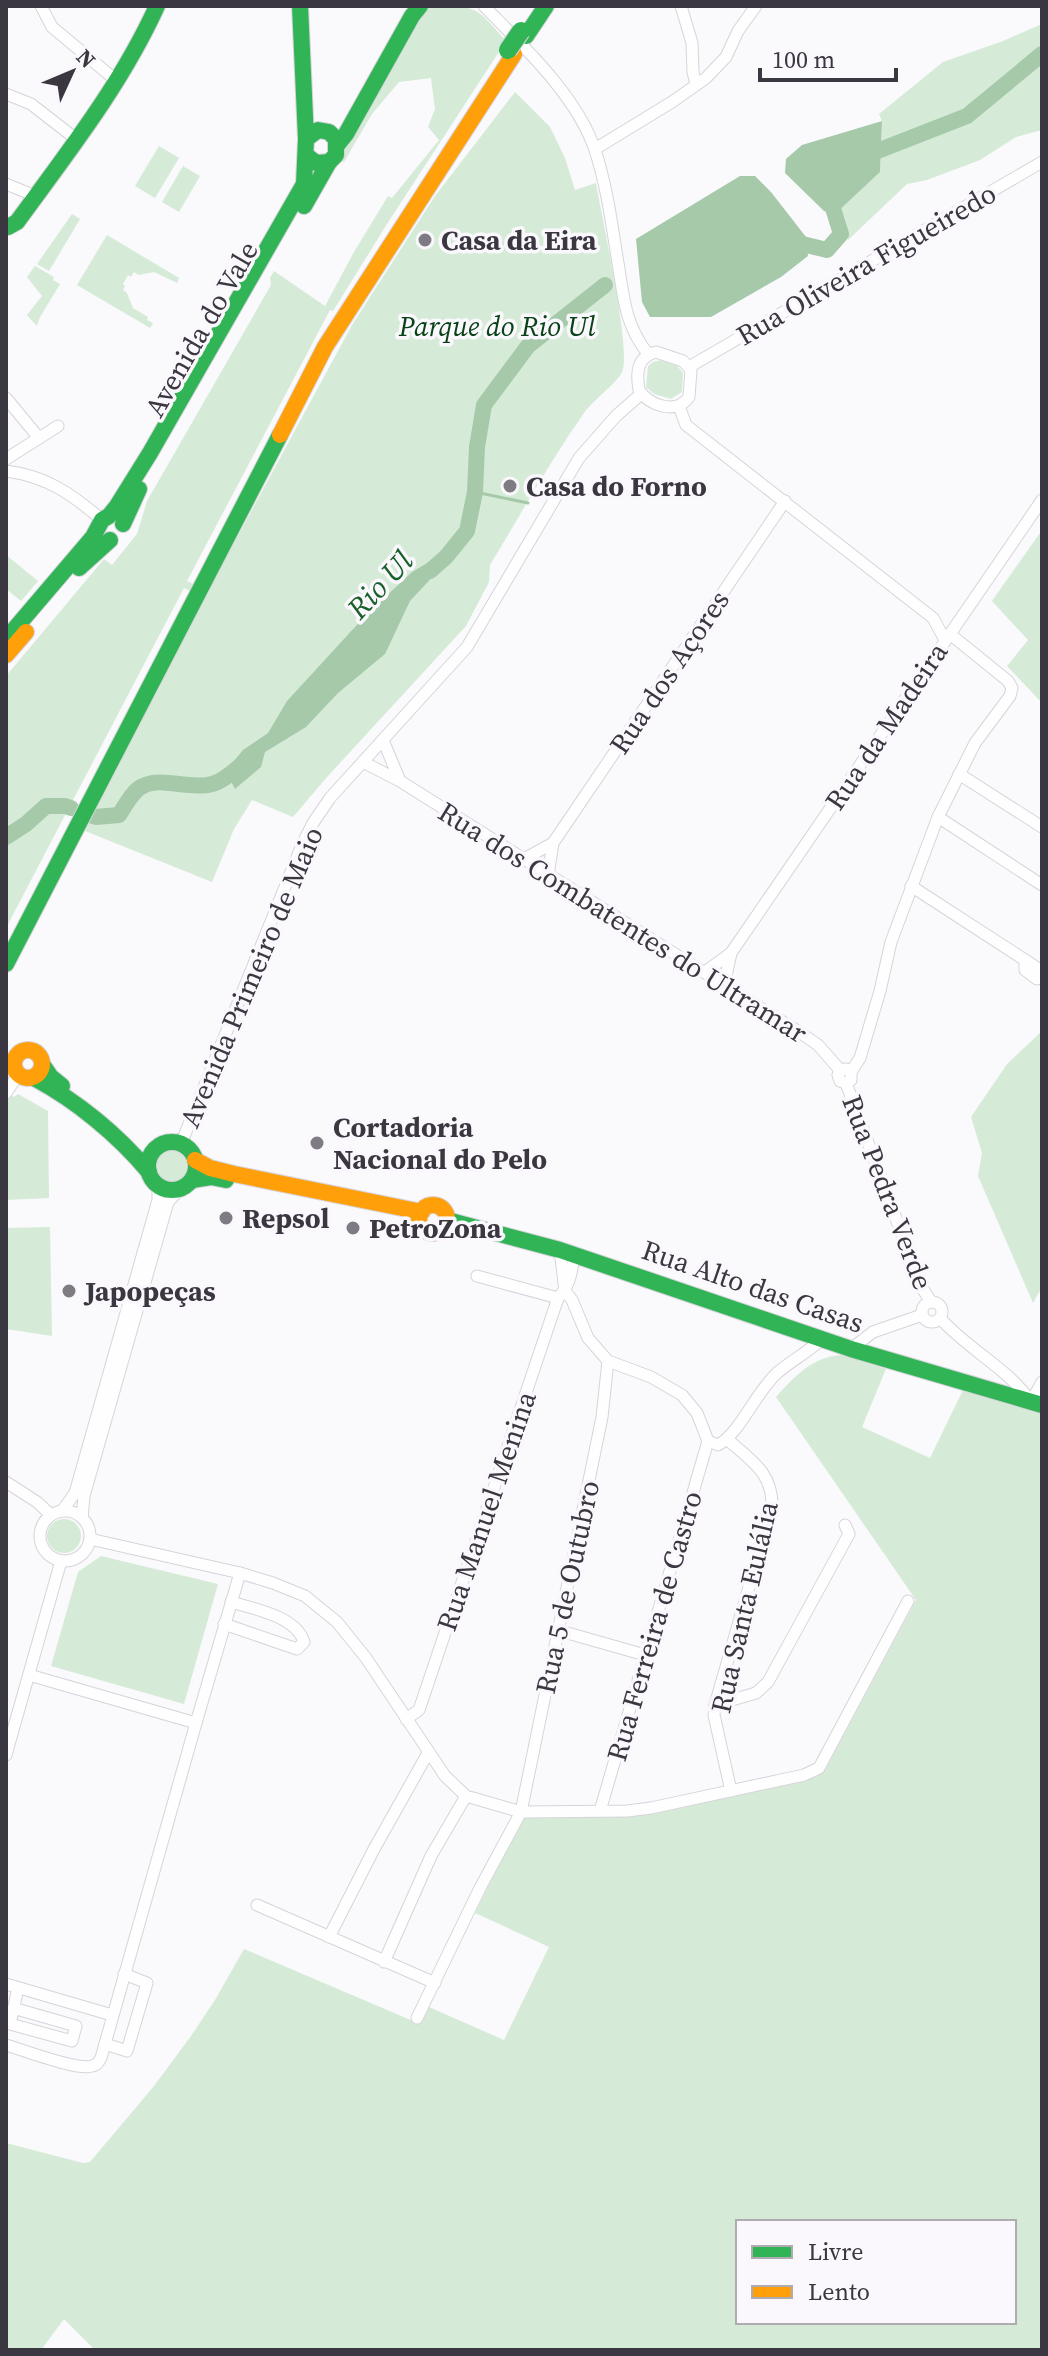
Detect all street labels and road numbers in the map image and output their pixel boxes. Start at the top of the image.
street label: Rua Oliveira Figueiredo [729,174,1003,354]
street label: Avenida do Vale [135,234,267,424]
street label: Rua dos Açores [600,583,738,761]
street label: Rua da Madeira [816,634,957,817]
street label: Rua dos Combatentes do Ultramar [431,792,815,1052]
street label: Avenida Primeiro de Maio [170,821,332,1133]
street label: Rua Pedra Verde [833,1089,943,1295]
street label: Rua Alto das Casas [637,1230,869,1342]
street label: Rua Manuel Menina [427,1385,545,1636]
street label: Rua 5 de Outubro [526,1477,608,1697]
street label: Rua Ferreira de Castro [597,1486,711,1766]
street label: Rua Santa Eulália [701,1497,787,1717]

